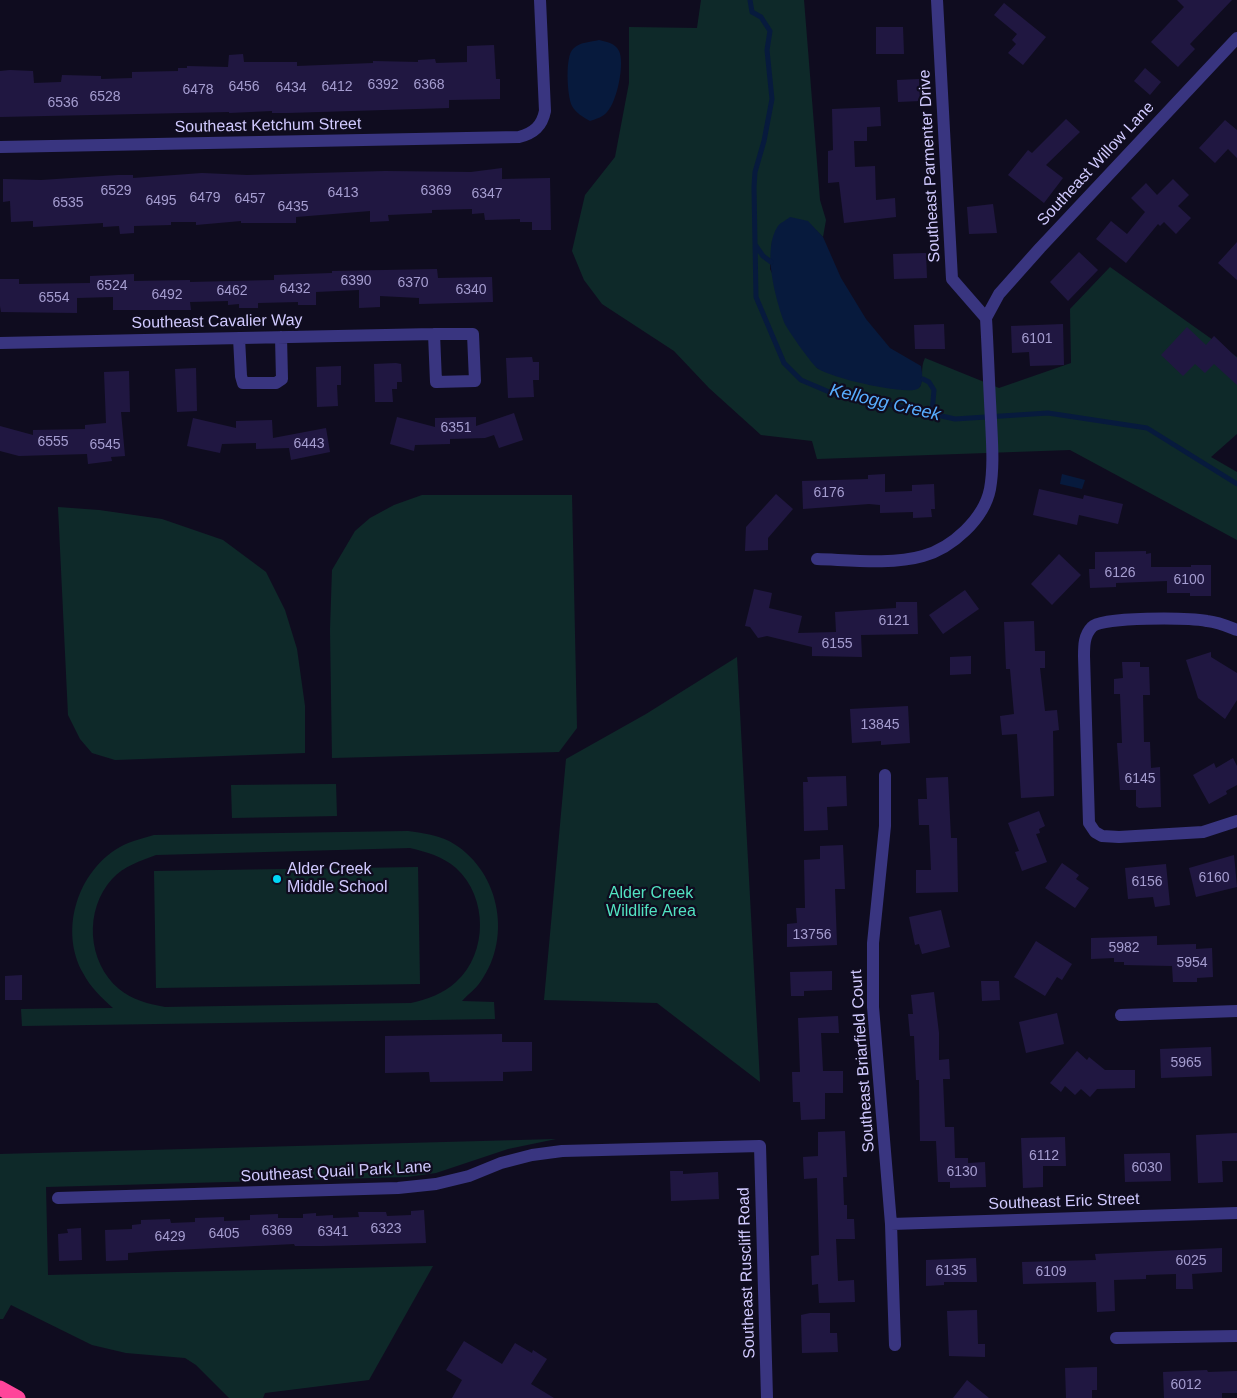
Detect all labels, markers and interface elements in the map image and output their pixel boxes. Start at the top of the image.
street label: Southeast Parmenter Drive [915,69,945,263]
house number: 6392 [367,77,399,93]
house number: 6368 [413,77,445,93]
house number: 6456 [228,79,260,95]
house number: 6412 [321,79,353,95]
house number: 6434 [275,80,307,96]
house number: 6478 [182,82,214,98]
house number: 6528 [89,89,121,105]
house number: 6536 [47,95,79,111]
street label: Southeast Willow Lane [1033,98,1159,230]
street label: Southeast Ketchum Street [174,115,362,137]
house number: 6529 [100,183,132,199]
house number: 6369 [420,183,452,199]
house number: 6413 [327,185,359,201]
house number: 6347 [471,186,503,202]
house number: 6479 [189,190,221,206]
house number: 6457 [234,191,266,207]
house number: 6495 [145,193,177,209]
house number: 6535 [52,195,84,211]
house number: 6435 [277,199,309,215]
house number: 6390 [340,273,372,289]
house number: 6370 [397,275,429,291]
house number: 6524 [96,278,128,294]
house number: 6432 [279,281,311,297]
house number: 6340 [455,282,487,298]
house number: 6462 [216,283,248,299]
house number: 6492 [151,287,183,303]
house number: 6554 [38,290,70,306]
street label: Southeast Cavalier Way [131,311,303,333]
house number: 6101 [1021,331,1053,347]
water label: Kellogg Creek [827,380,943,426]
house number: 6351 [440,420,472,436]
house number: 6555 [37,434,69,450]
house number: 6443 [293,436,325,452]
house number: 6545 [89,437,121,453]
house number: 6176 [813,485,845,501]
house number: 6126 [1104,565,1136,581]
house number: 6100 [1173,572,1205,588]
house number: 6121 [878,613,910,629]
house number: 6155 [821,636,853,652]
house number: 13845 [861,717,899,733]
house number: 6145 [1124,771,1156,787]
place label: Alder Creek Middle School [287,860,388,898]
house number: 6160 [1198,870,1230,886]
marker: Alder Creek Middle School [271,873,283,885]
house number: 6156 [1131,874,1163,890]
park label: Alder Creek Wildlife Area [606,884,696,922]
house number: 13756 [793,927,831,943]
house number: 5982 [1108,940,1140,956]
house number: 5954 [1176,955,1208,971]
street label: Southeast Briarfield Court [847,969,879,1153]
house number: 5965 [1170,1055,1202,1071]
house number: 6112 [1029,1148,1059,1164]
street label: Southeast Quail Park Lane [240,1157,432,1187]
house number: 6030 [1131,1160,1163,1176]
house number: 6130 [946,1164,978,1180]
street label: Southeast Ruscliff Road [734,1187,760,1359]
street label: Southeast Eric Street [988,1190,1140,1214]
house number: 6323 [370,1221,402,1237]
house number: 6369 [261,1223,293,1239]
house number: 6341 [317,1224,349,1240]
house number: 6405 [208,1226,240,1242]
house number: 6429 [154,1229,186,1245]
house number: 6025 [1175,1253,1207,1269]
house number: 6135 [935,1263,967,1279]
house number: 6109 [1035,1264,1067,1280]
house number: 6012 [1170,1377,1202,1393]

